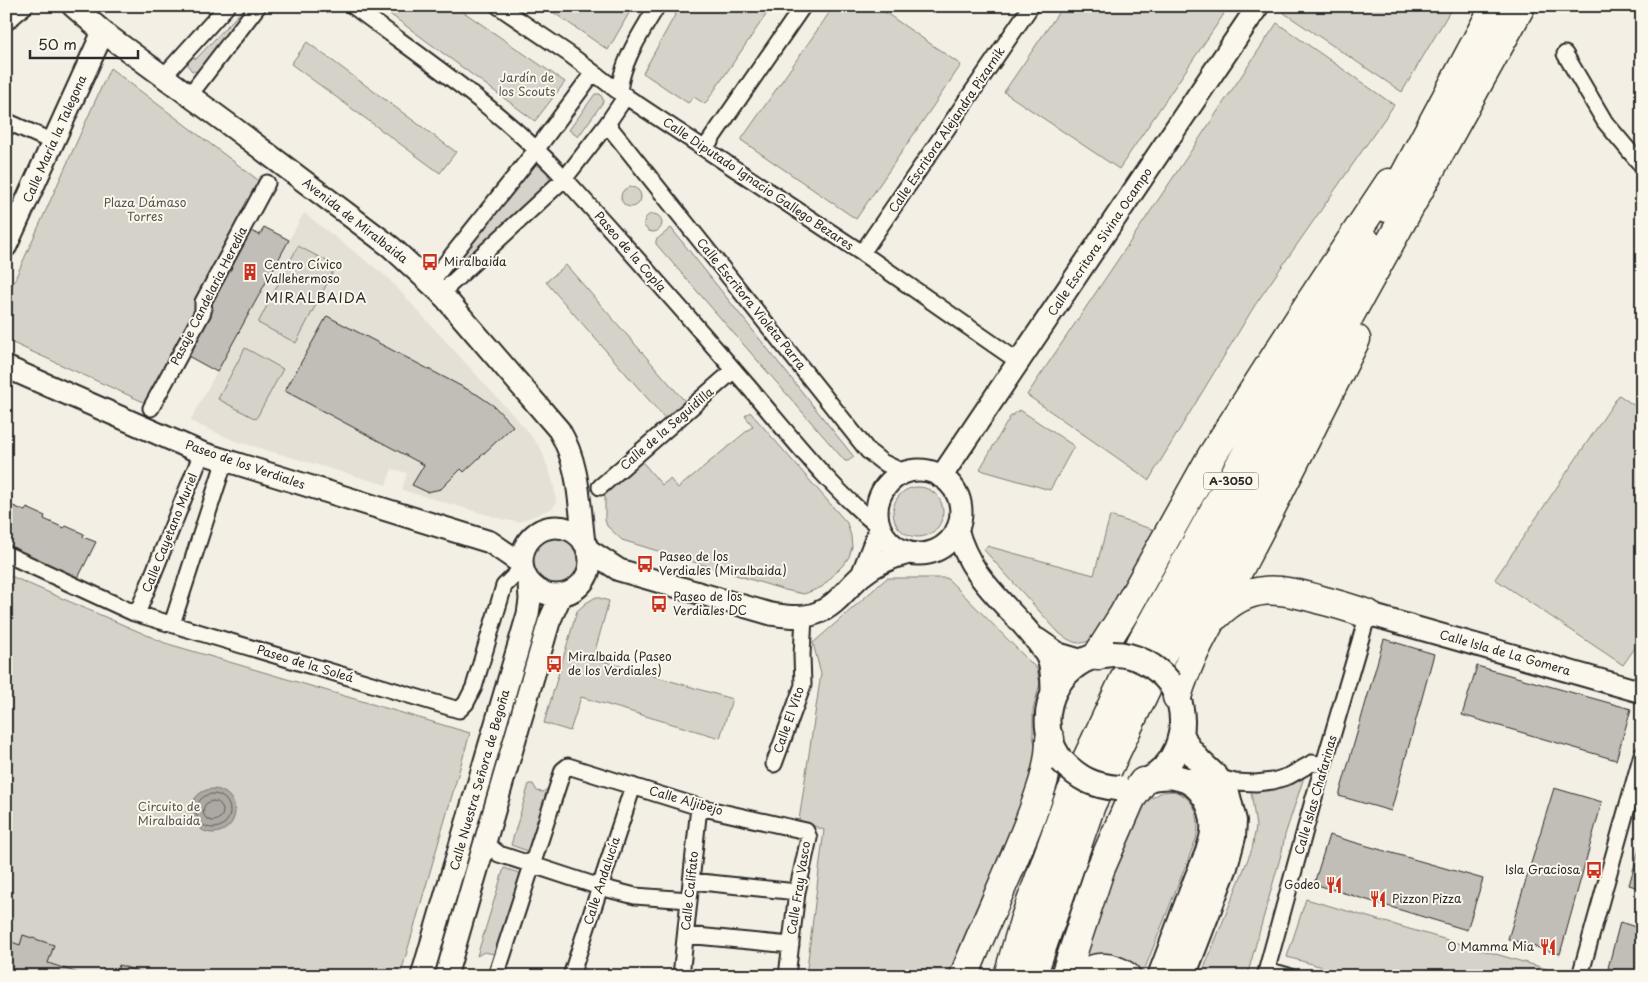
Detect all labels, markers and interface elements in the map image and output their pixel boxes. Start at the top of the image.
scale bar [30,28,138,60]
text: 50 m [38,32,77,55]
street label: Calle Escritora Alejandra Pizarnik [884,43,1009,216]
park label: Jardín de los Scouts [498,68,556,100]
street label: Calle María la Talegona [18,71,91,205]
street label: Calle Diputado Ignacio Gallego Bezares [660,112,858,254]
street label: Calle Escritora Sivina Ocampo [1043,163,1156,319]
street label: Avenida de Miralbaida [299,173,412,267]
park label: Plaza Dámaso Torres [104,193,187,225]
street label: Paseo de la Copla [591,207,671,296]
street label: Pasaje Candelaria Heredia [165,222,251,368]
street label: Calle Escritora Violeta Parra [693,234,811,373]
bus stop icon: Miralbaida [420,252,440,272]
place label: Miralbaida [444,252,507,270]
place label: Centro Cívico Vallehermoso [264,255,343,287]
building icon: Centro Cívico Vallehermoso [240,262,260,282]
district label: MIRALBAIDA [265,287,367,308]
street label: Calle de la Seguidilla [616,382,717,474]
street label: Paseo de los Verdiales [183,435,308,493]
street label: Calle Cayetano Muriel [137,470,201,595]
road number: A-3050 [1204,472,1258,490]
place label: Paseo de los Verdiales (Miralbaida) [659,547,787,579]
bus stop icon: Paseo de los Verdiales (Miralbaida) [635,554,655,574]
place label: Paseo de los Verdiales DC [673,587,747,619]
bus stop icon: Paseo de los Verdiales DC [649,594,669,614]
street label: Calle Isla de La Gomera [1438,625,1574,680]
street label: Paseo de la Soleá [255,640,356,686]
place label: Miralbaida (Paseo de los Verdiales) [568,647,672,679]
bus stop icon: Miralbaida (Paseo de los Verdiales) [544,654,564,674]
street label: Calle El Vito [768,684,808,756]
street label: Calle Nuestra Señora de Begoña [445,687,514,872]
street label: Calle Islas Chafarinas [1289,732,1341,857]
street label: Calle Aljibejo [647,781,726,819]
park label: Circuito de Miralbaida [138,797,201,829]
street label: Calle Andalucía [578,834,624,927]
street label: Calle Fray Vasco [782,839,814,936]
street label: Calle Califato [676,850,702,932]
place label: Isla Graciosa [1505,860,1580,878]
bus stop icon: Isla Graciosa [1584,860,1604,880]
place label: Godeo [1284,875,1320,893]
restaurant icon: Godeo [1324,875,1344,895]
restaurant icon: Pizzon Pizza [1368,889,1388,909]
place label: Pizzon Pizza [1392,889,1462,907]
place label: O Mamma Mia [1447,937,1535,955]
restaurant icon: O Mamma Mia [1538,937,1558,957]

